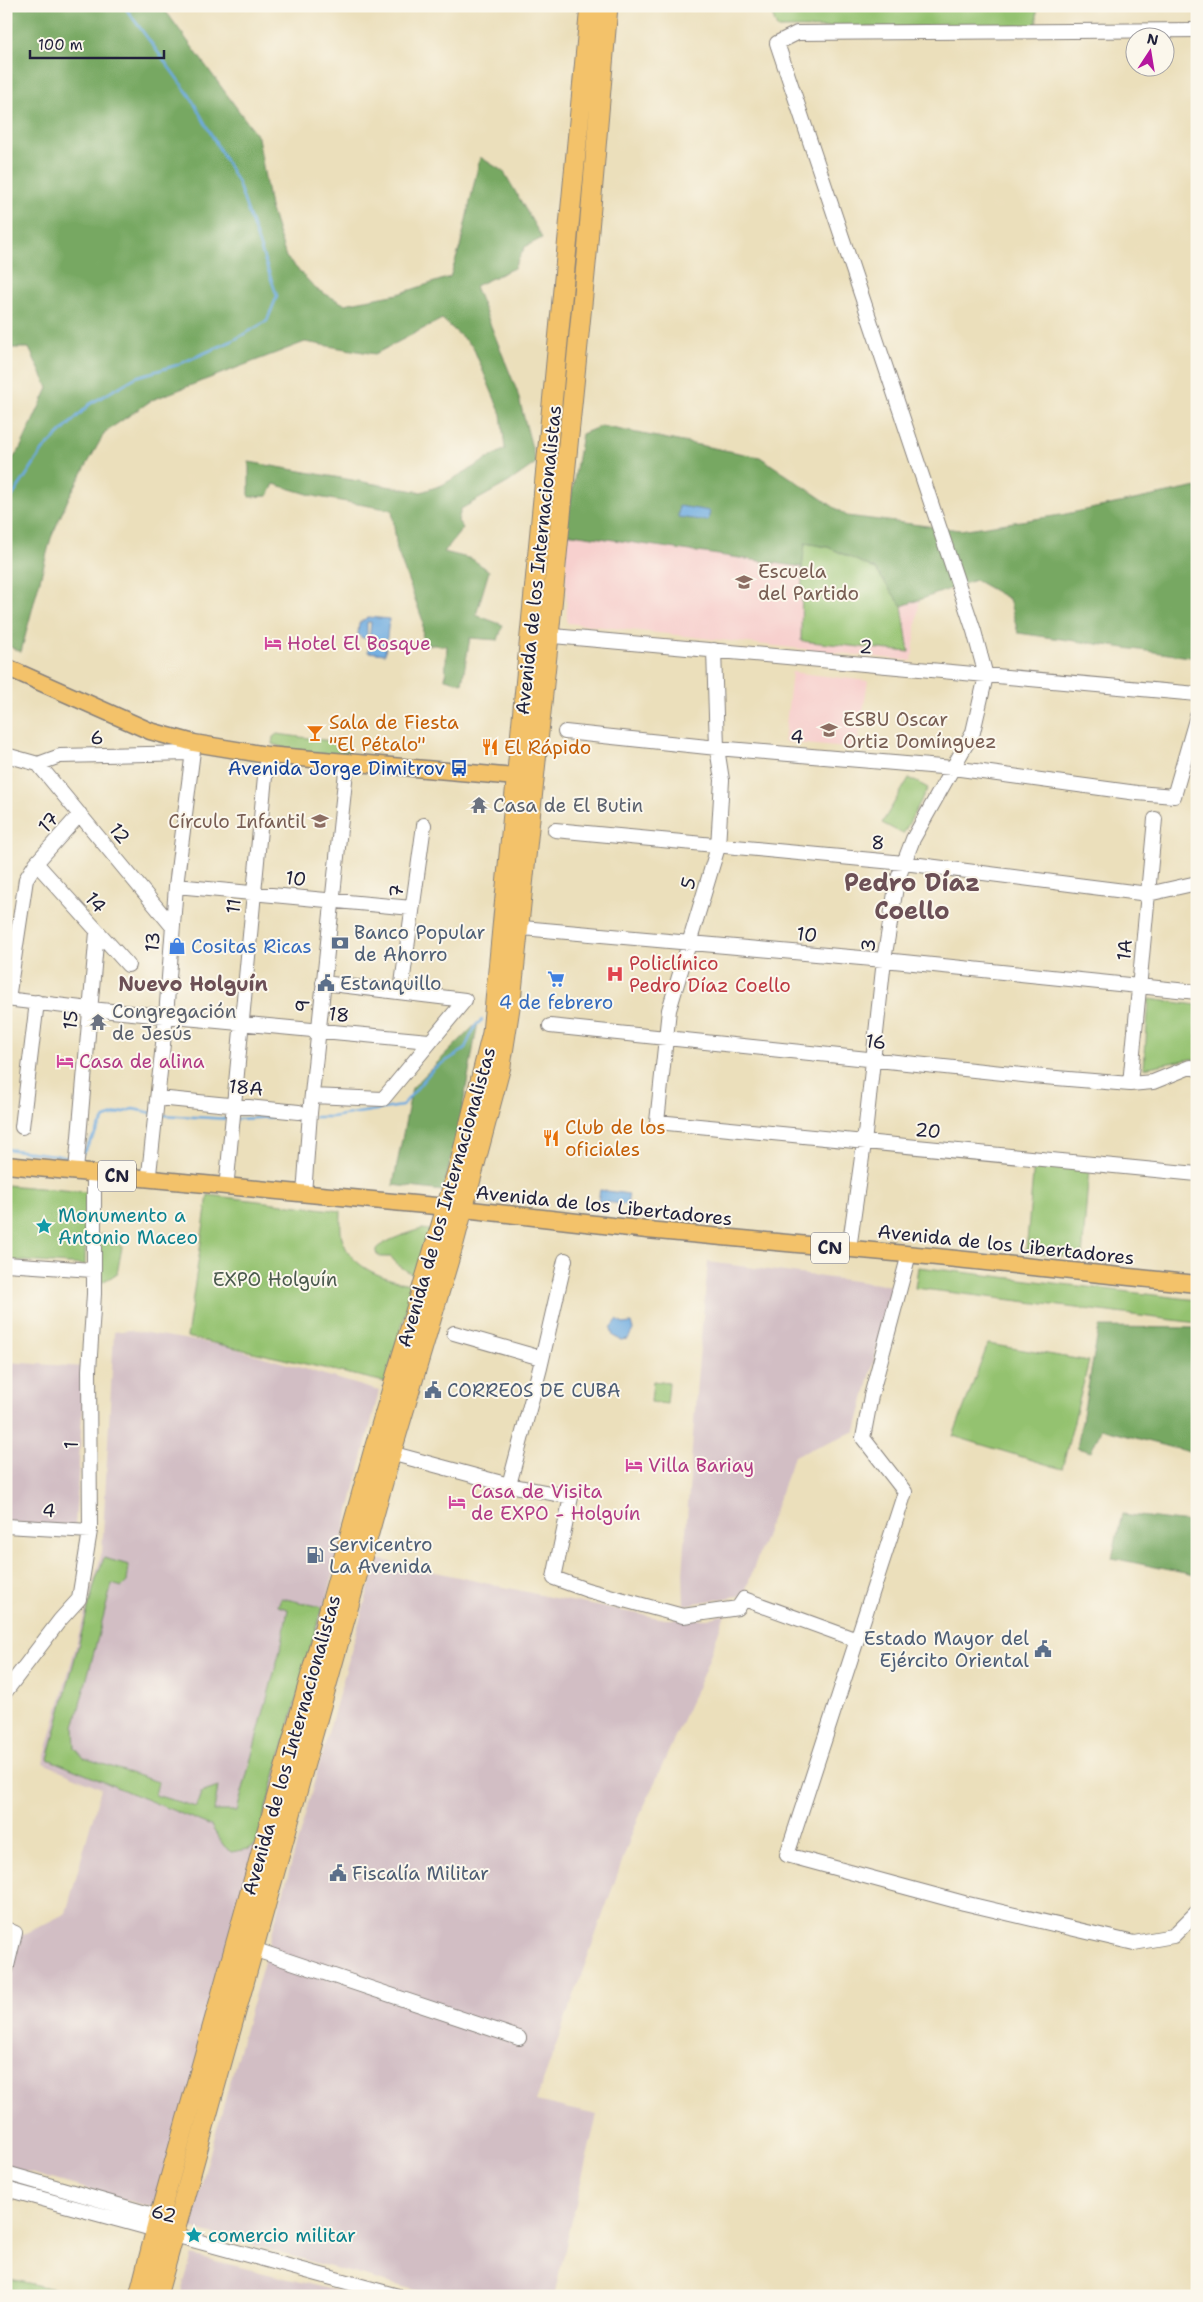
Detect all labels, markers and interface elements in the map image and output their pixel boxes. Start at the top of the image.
scale bar [30,28,164,60]
north arrow [1126,28,1176,78]
text: N [1145,29,1160,49]
text: 100 m [38,35,83,55]
street label: Avenida de los Internacionalistas [510,404,567,716]
place label: Escuela del Partido [758,559,859,606]
school or university icon: Escuela del Partido [734,572,754,592]
place label: Hotel El Bosque [287,631,431,656]
hotel icon: Hotel El Bosque [263,633,283,653]
street label: 2 [858,633,874,660]
place label: ESBU Oscar Ortiz Domínguez [843,707,997,754]
place label: Sala de Fiesta "El Pétalo" [329,710,459,757]
school or university icon: ESBU Oscar Ortiz Domínguez [819,720,839,740]
bar icon: Sala de Fiesta "El Pétalo" [305,723,325,743]
street label: 4 [789,723,805,750]
street label: 6 [90,725,104,750]
place label: El Rápido [504,735,591,760]
restaurant icon: El Rápido [480,737,500,757]
place label: Avenida Jorge Dimitrov [228,756,445,781]
bus stop icon: Avenida Jorge Dimitrov [449,758,469,778]
place label: Casa de El Butin [493,793,643,818]
temple icon: Casa de El Butin [469,795,489,815]
street label: 17 [32,806,64,838]
place label: Círculo Infantil [168,809,306,834]
school or university icon: Círculo Infantil [310,811,330,831]
street label: 12 [104,818,136,849]
street label: 8 [870,829,886,856]
street label: 10 [285,865,307,892]
district label: Pedro Díaz Coello [844,867,980,927]
street label: 5 [675,874,702,892]
street label: 7 [383,883,410,899]
street label: 14 [80,886,112,918]
street label: 11 [220,897,247,915]
place label: Banco Popular de Ahorro [354,920,485,967]
street label: 10 [796,921,818,948]
street label: 13 [139,931,166,953]
bank icon: Banco Popular de Ahorro [330,933,350,953]
place label: Cositas Ricas [191,934,312,959]
shop icon: Cositas Ricas [167,936,187,956]
street label: 3 [855,937,882,954]
street label: 1A [1111,938,1138,962]
place label: Policlínico Pedro Díaz Coello [629,951,791,998]
hospital icon: Policlínico Pedro Díaz Coello [605,964,625,984]
supermarket icon: 4 de febrero [546,969,566,989]
district label: Nuevo Holguín [118,971,268,997]
place label: Estanquillo [340,971,442,996]
public building icon: Estanquillo [316,973,336,993]
place label: 4 de febrero [499,990,613,1015]
street label: 9 [289,998,316,1014]
place label: Congregación de Jesús [112,999,236,1046]
street label: 18 [327,1001,351,1028]
street label: 15 [57,1009,84,1031]
temple icon: Congregación de Jesús [88,1012,108,1032]
street label: 16 [864,1028,888,1055]
street label: Avenida de los Internacionalistas [392,1044,501,1350]
place label: Casa de alina [79,1049,205,1074]
hotel icon: Casa de alina [55,1051,75,1071]
street label: 18A [227,1073,265,1102]
place label: Club de los oficiales [565,1115,666,1162]
street label: 20 [914,1117,942,1144]
restaurant icon: Club de los oficiales [541,1128,561,1148]
road number: CN [98,1160,136,1192]
street label: Avenida de los Libertadores [474,1180,734,1231]
place label: Monumento a Antonio Maceo [58,1203,198,1250]
place icon: Monumento a Antonio Maceo [34,1216,54,1236]
street label: Avenida de los Libertadores [876,1219,1136,1270]
road number: CN [811,1232,849,1264]
park label: EXPO Holguín [213,1267,337,1292]
place label: CORREOS DE CUBA [447,1378,621,1403]
public building icon: CORREOS DE CUBA [423,1380,443,1400]
street label: 1 [59,1441,84,1449]
place label: Villa Bariay [648,1453,754,1478]
hotel icon: Villa Bariay [624,1455,644,1475]
place label: Casa de Visita de EXPO - Holguín [471,1479,640,1526]
hotel icon: Casa de Visita de EXPO - Holguín [447,1492,467,1512]
street label: 4 [41,1498,56,1523]
place label: Servicentro La Avenida [329,1532,433,1579]
fuel station icon: Servicentro La Avenida [305,1545,325,1565]
street label: Avenida de los Internacionalistas [237,1592,346,1898]
place label: Estado Mayor del Ejército Oriental [864,1626,1029,1673]
public building icon: Estado Mayor del Ejército Oriental [1033,1639,1053,1659]
place label: Fiscalía Militar [352,1861,489,1886]
public building icon: Fiscalía Militar [328,1863,348,1883]
street label: 62 [148,2198,179,2229]
place label: comercio militar [208,2223,356,2248]
place icon: comercio militar [184,2225,204,2245]

